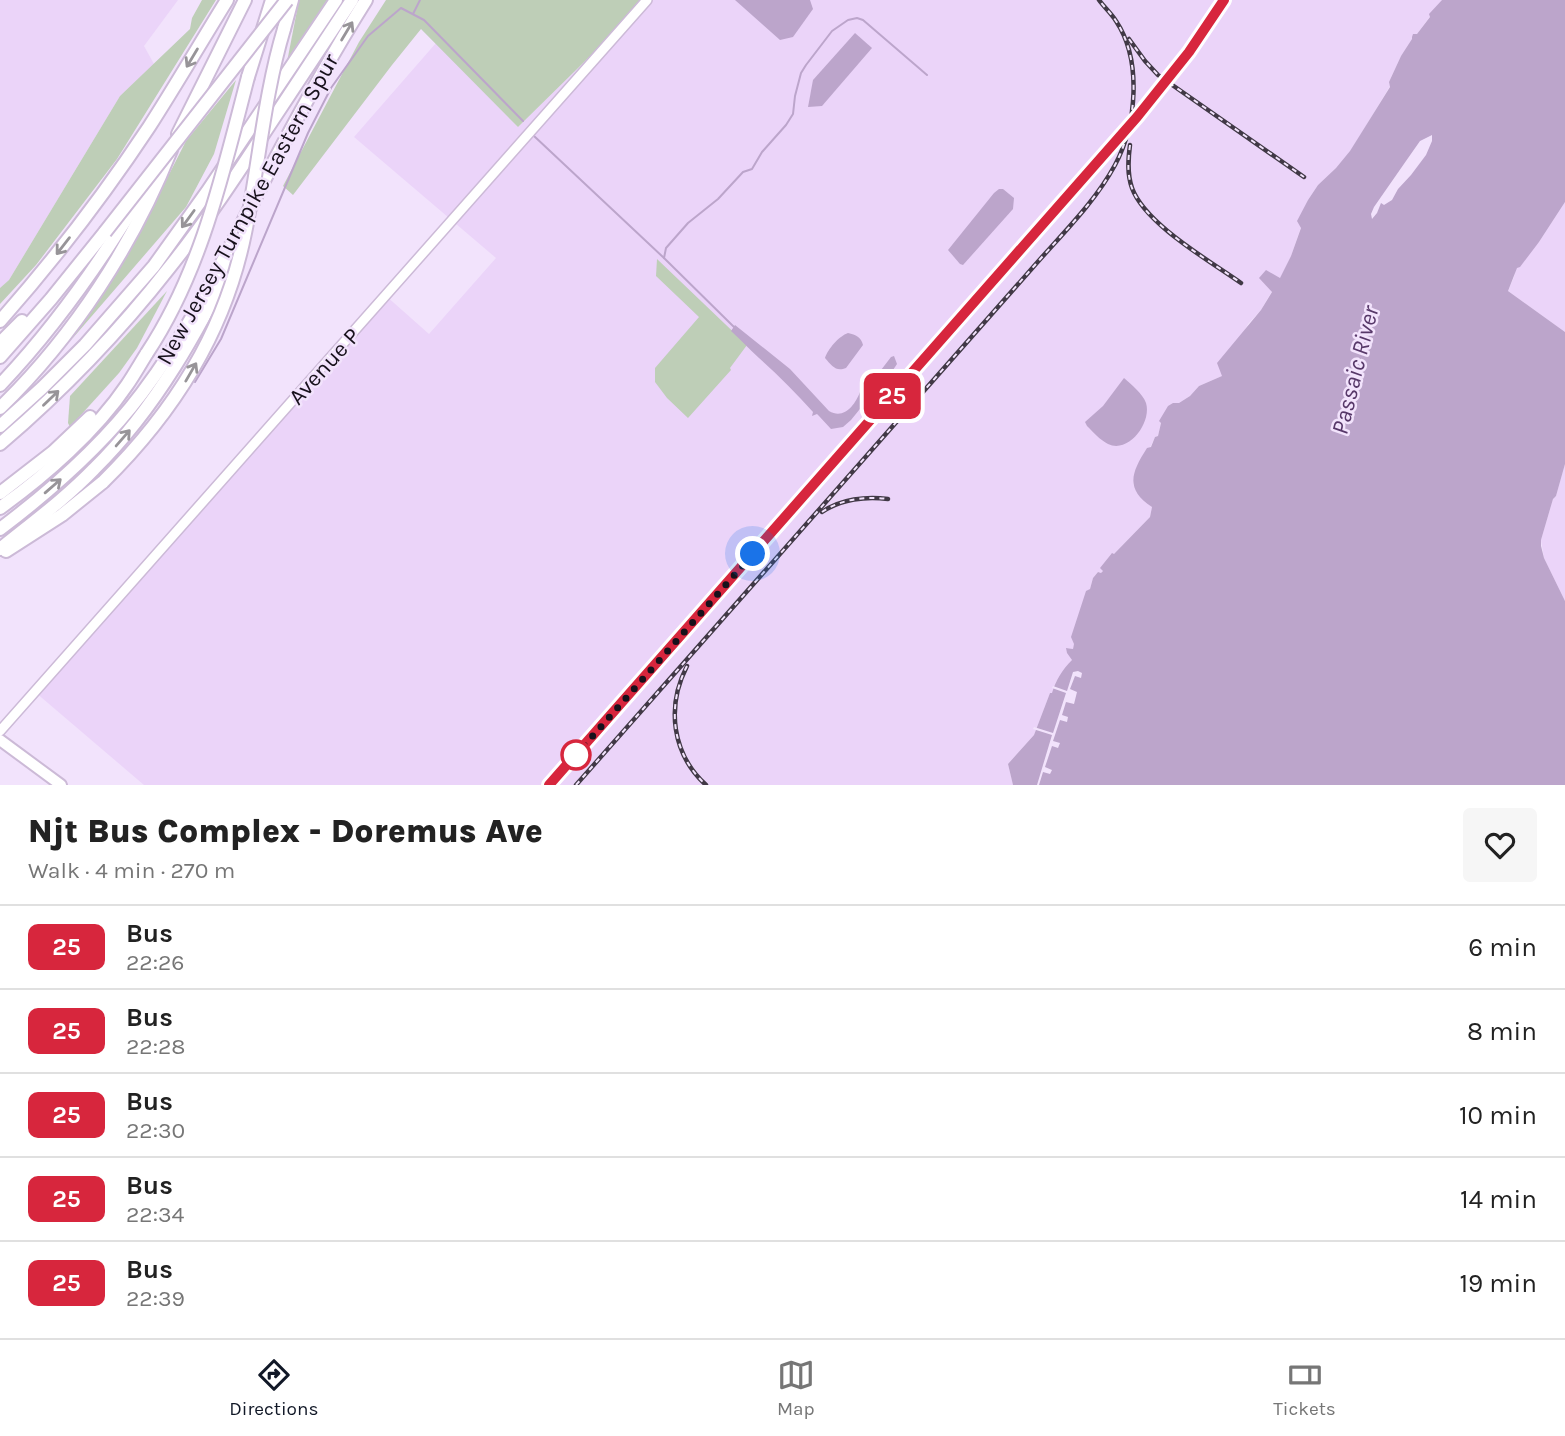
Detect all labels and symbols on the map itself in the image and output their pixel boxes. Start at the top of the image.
one-way arrow [341,21,355,41]
one-way arrow [184,48,198,68]
street label: New Jersey Turnpike Eastern Spur [151,49,345,369]
one-way arrow [181,209,195,228]
one-way arrow [55,236,70,254]
water label: Passaic River [1326,302,1385,437]
street label: Avenue P [283,322,366,410]
one-way arrow [185,363,199,383]
line badge: 25 [860,373,924,419]
one-way arrow [42,390,59,407]
one-way arrow [115,429,131,447]
one-way arrow [44,479,62,495]
your location [735,536,770,571]
unlabelled marker [561,740,591,770]

